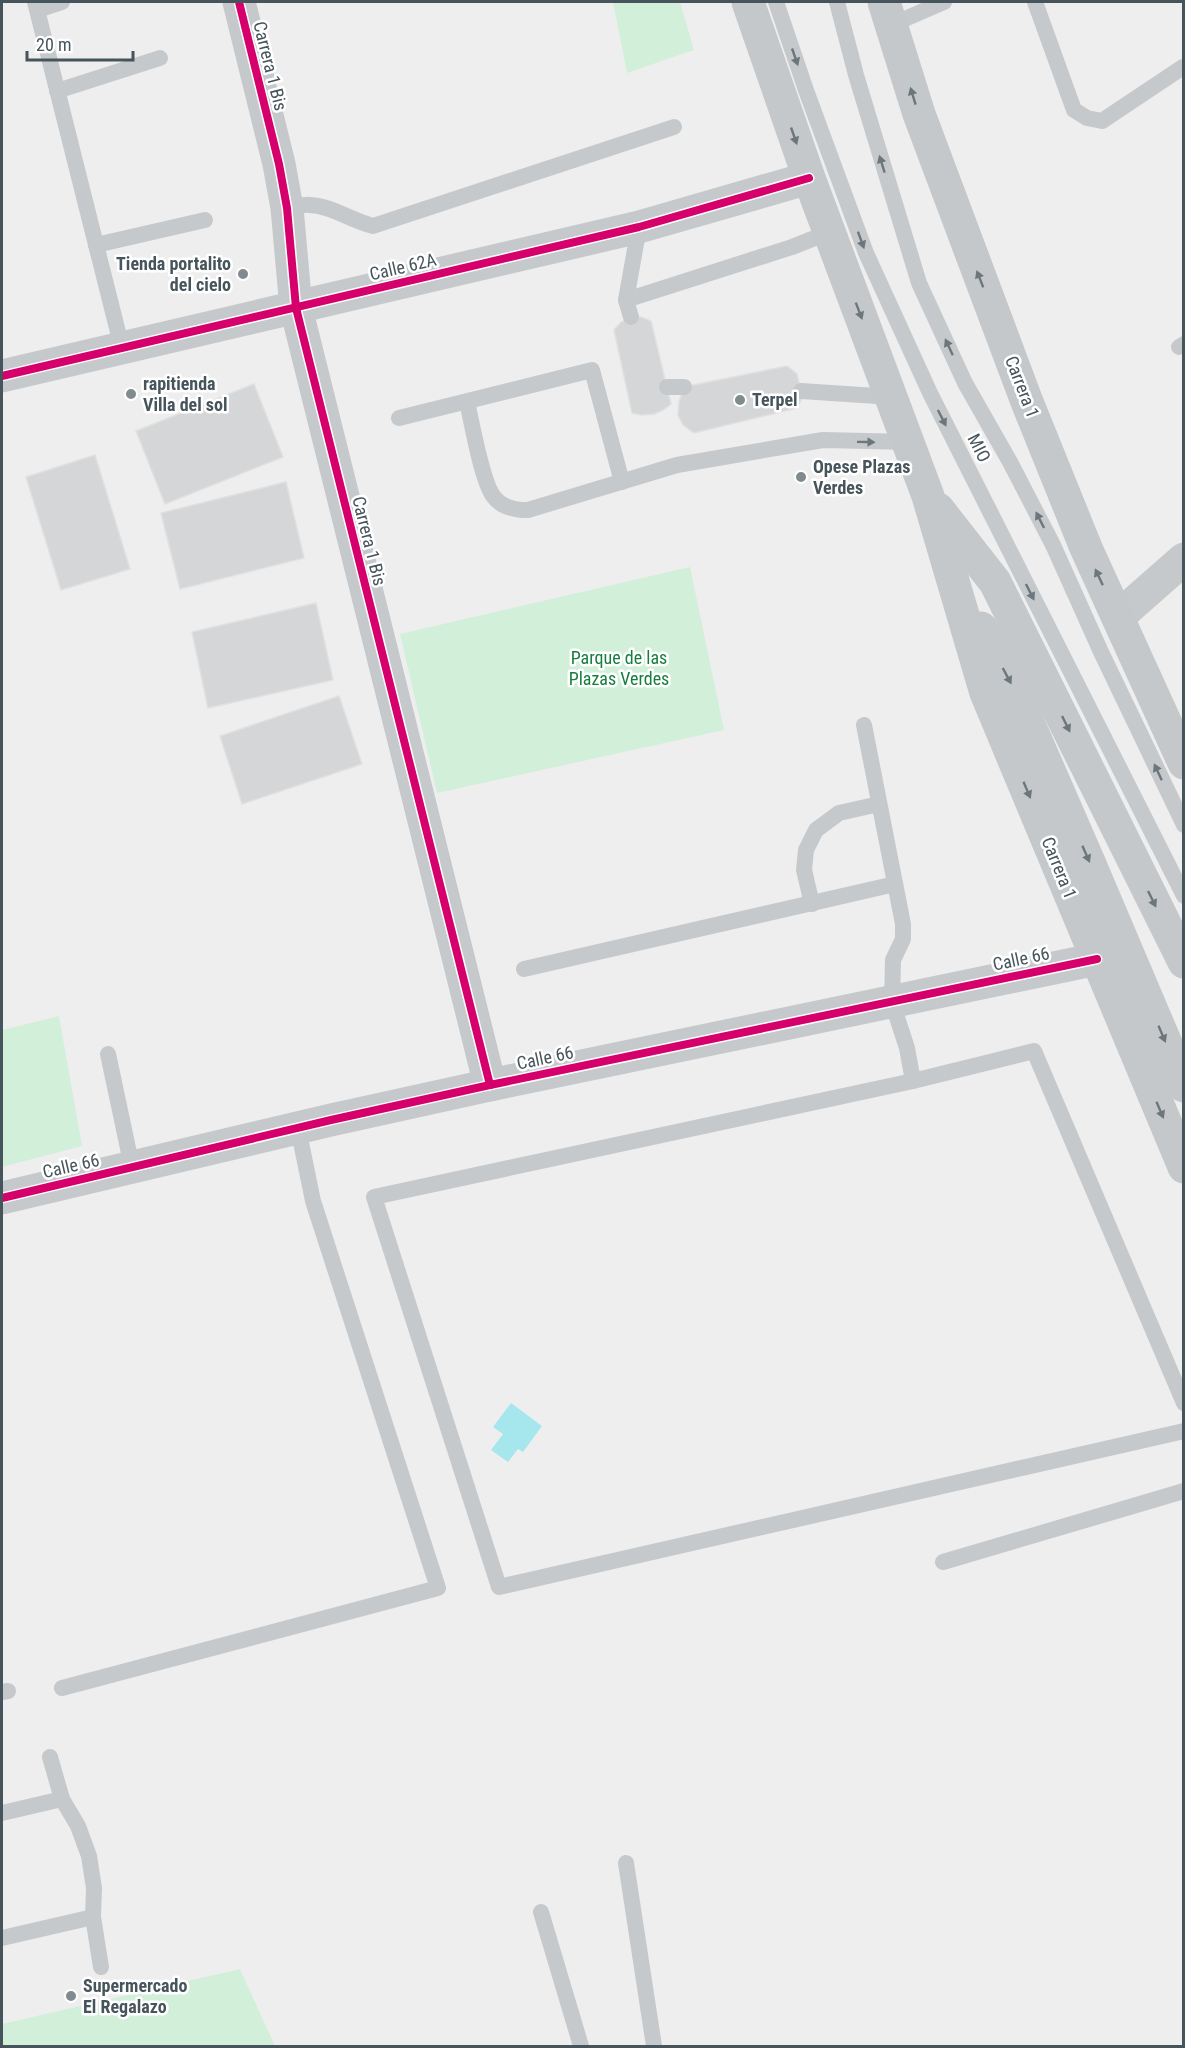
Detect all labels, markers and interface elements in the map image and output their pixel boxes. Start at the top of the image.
street label: Carrera 1 Bis [249,19,292,113]
scale bar [27,24,134,62]
text: 20 m [36,34,71,55]
one-way arrow [790,48,800,66]
one-way arrow [908,87,918,105]
one-way arrow [790,127,800,145]
one-way arrow [877,155,886,173]
one-way arrow [857,231,867,249]
street label: Calle 62A [367,249,439,284]
place label: Tienda portalito del cielo [116,253,231,295]
marker: Tienda portalito del cielo [236,267,250,281]
one-way arrow [975,270,985,288]
one-way arrow [855,302,865,320]
one-way arrow [944,339,953,356]
street label: Carrera 1 [1001,353,1044,421]
place label: rapitienda Villa del sol [143,373,228,415]
marker: rapitienda Villa del sol [124,387,138,401]
place label: Terpel [752,389,798,410]
marker: Terpel [733,393,747,407]
one-way arrow [938,409,947,426]
street label: MIO [964,430,995,465]
one-way arrow [856,437,875,447]
place label: Opese Plazas Verdes [813,456,910,498]
marker: Opese Plazas Verdes [794,470,808,484]
street label: Carrera 1 Bis [348,494,391,588]
one-way arrow [1035,511,1045,528]
one-way arrow [1095,569,1104,586]
one-way arrow [1025,583,1035,600]
park label: Parque de las Plazas Verdes [569,647,669,689]
one-way arrow [1002,668,1012,685]
one-way arrow [1061,716,1070,733]
one-way arrow [1154,764,1163,781]
one-way arrow [1022,781,1032,799]
street label: Carrera 1 [1038,834,1081,902]
one-way arrow [1082,845,1091,863]
one-way arrow [1148,891,1157,908]
street label: Calle 66 [991,942,1051,975]
one-way arrow [1157,1025,1166,1042]
street label: Calle 66 [515,1041,575,1074]
one-way arrow [1155,1101,1165,1119]
street label: Calle 66 [41,1149,101,1182]
place label: Supermercado El Regalazo [83,1975,187,2017]
marker: Supermercado El Regalazo [64,1989,78,2003]

